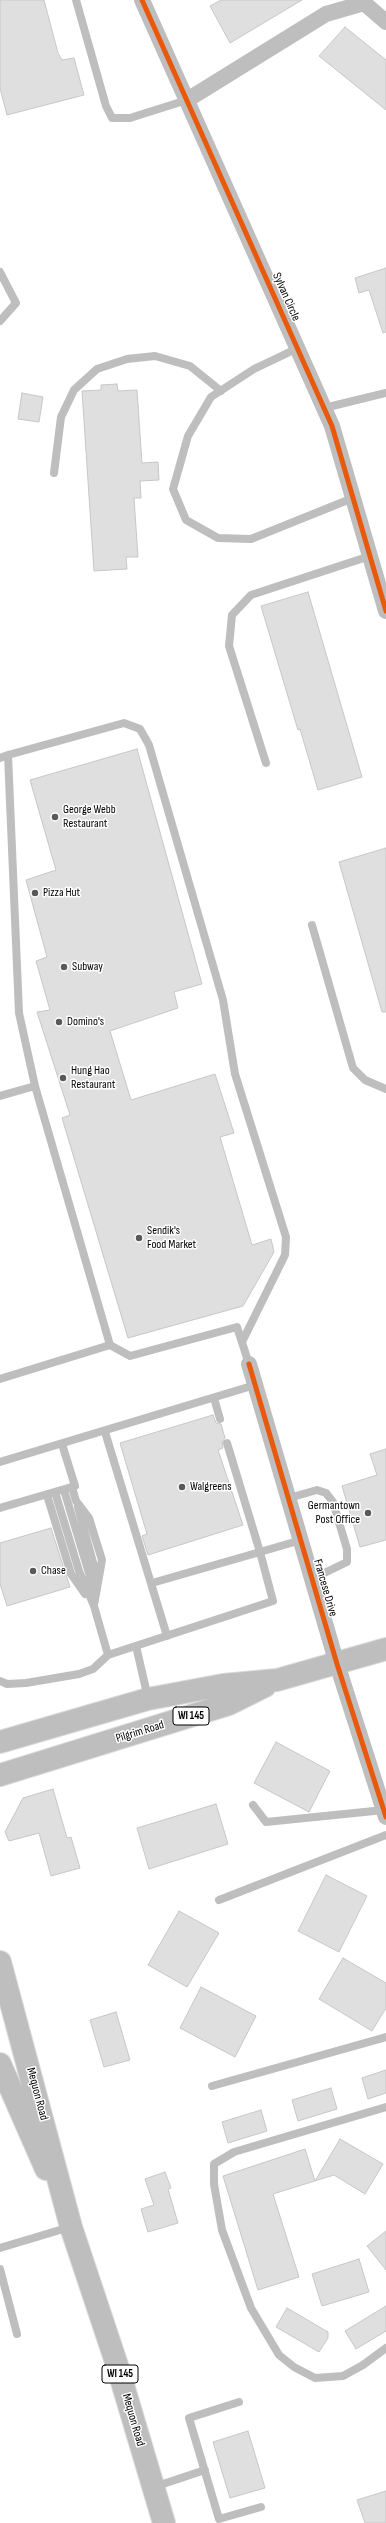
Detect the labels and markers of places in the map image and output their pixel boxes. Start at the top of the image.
place label: George Webb Restaurant [63,803,116,831]
marker: George Webb Restaurant [50,812,60,822]
place label: Pizza Hut [43,886,80,900]
marker: Pizza Hut [30,888,40,898]
place label: Subway [72,960,103,974]
marker: Subway [59,962,69,972]
place label: Domino's [67,1015,104,1029]
marker: Domino's [54,1017,64,1027]
place label: Hung Hao Restaurant [71,1064,116,1092]
marker: Hung Hao Restaurant [58,1073,68,1083]
place label: Sendik's Food Market [147,1224,196,1252]
marker: Sendik's Food Market [134,1233,144,1243]
place label: Walgreens [190,1480,231,1494]
marker: Walgreens [177,1482,187,1492]
place label: Germantown Post Office [308,1499,360,1527]
marker: Germantown Post Office [363,1508,373,1518]
place label: Chase [41,1564,66,1578]
marker: Chase [28,1566,38,1576]

